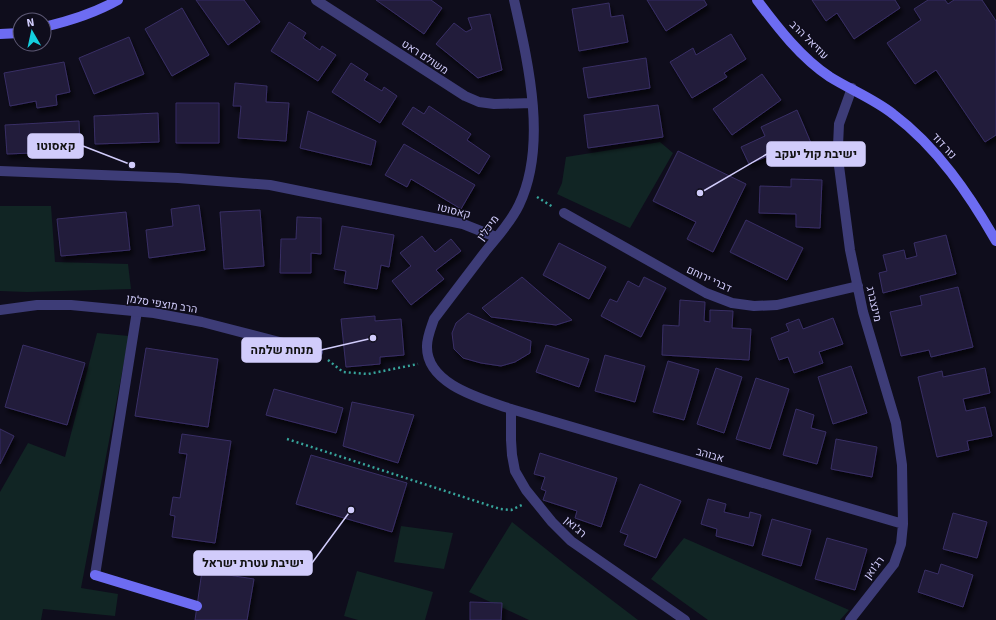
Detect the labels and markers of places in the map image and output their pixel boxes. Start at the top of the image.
callout: קאסוטו [28,134,83,158]
callout: ישיבת קול יעקב [767,142,865,166]
callout: מנחת שלמה [242,338,321,362]
callout: ישיבת עטרת ישראל [194,551,312,575]

